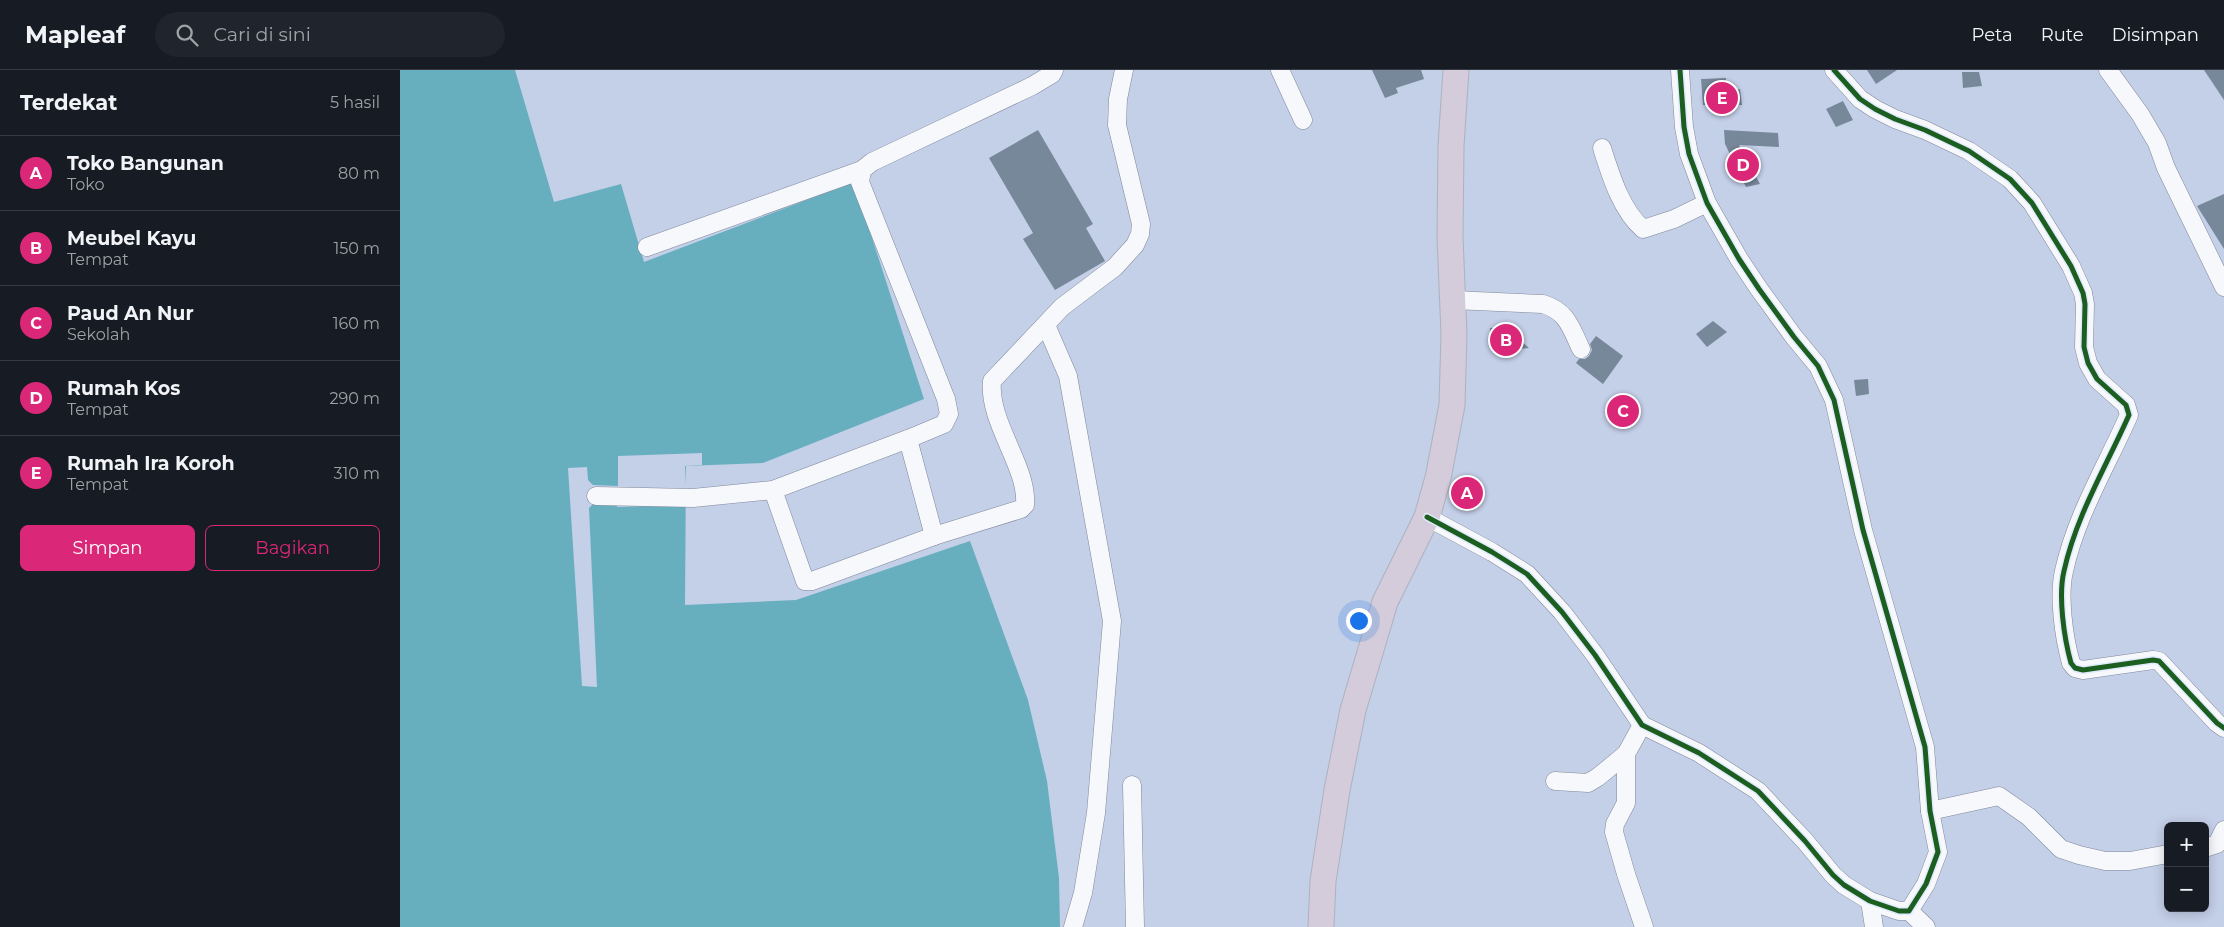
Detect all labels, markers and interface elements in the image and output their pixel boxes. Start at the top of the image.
search box [155,12,505,57]
text: Mapleaf [25,20,125,49]
icon: search [173,21,201,49]
text: Cari di sini [213,23,311,46]
text: Peta [1972,24,2013,46]
text: Rute [2041,24,2084,46]
text: Disimpan [2112,24,2199,46]
pin: E [1706,79,1738,117]
text: Terdekat [20,90,117,115]
text: 5 hasil [330,93,380,112]
pin: D [1727,146,1759,184]
text: Toko Bangunan [67,152,224,175]
text: A [30,164,42,183]
text: 80 m [338,164,380,183]
text: Toko [67,175,105,194]
text: Meubel Kayu [67,227,196,250]
text: B [30,239,42,258]
text: 150 m [333,239,380,258]
text: Tempat [67,250,129,269]
text: Paud An Nur [67,302,194,325]
text: C [30,314,42,333]
text: 160 m [333,314,380,333]
pin: B [1490,321,1522,359]
text: Sekolah [67,325,130,344]
text: Rumah Kos [67,377,180,400]
text: D [29,389,43,408]
text: 290 m [329,389,380,408]
pin: C [1607,392,1639,430]
text: Tempat [67,400,129,419]
text: Rumah Ira Koroh [67,452,235,475]
text: E [31,464,41,483]
text: 310 m [333,464,380,483]
pin: A [1451,474,1483,512]
text: Tempat [67,475,129,494]
button: Simpan [20,525,195,571]
button: Bagikan [205,525,380,571]
your location [1346,608,1372,634]
map controls [2164,822,2209,912]
button: + [2164,822,2209,867]
button: − [2164,867,2209,912]

